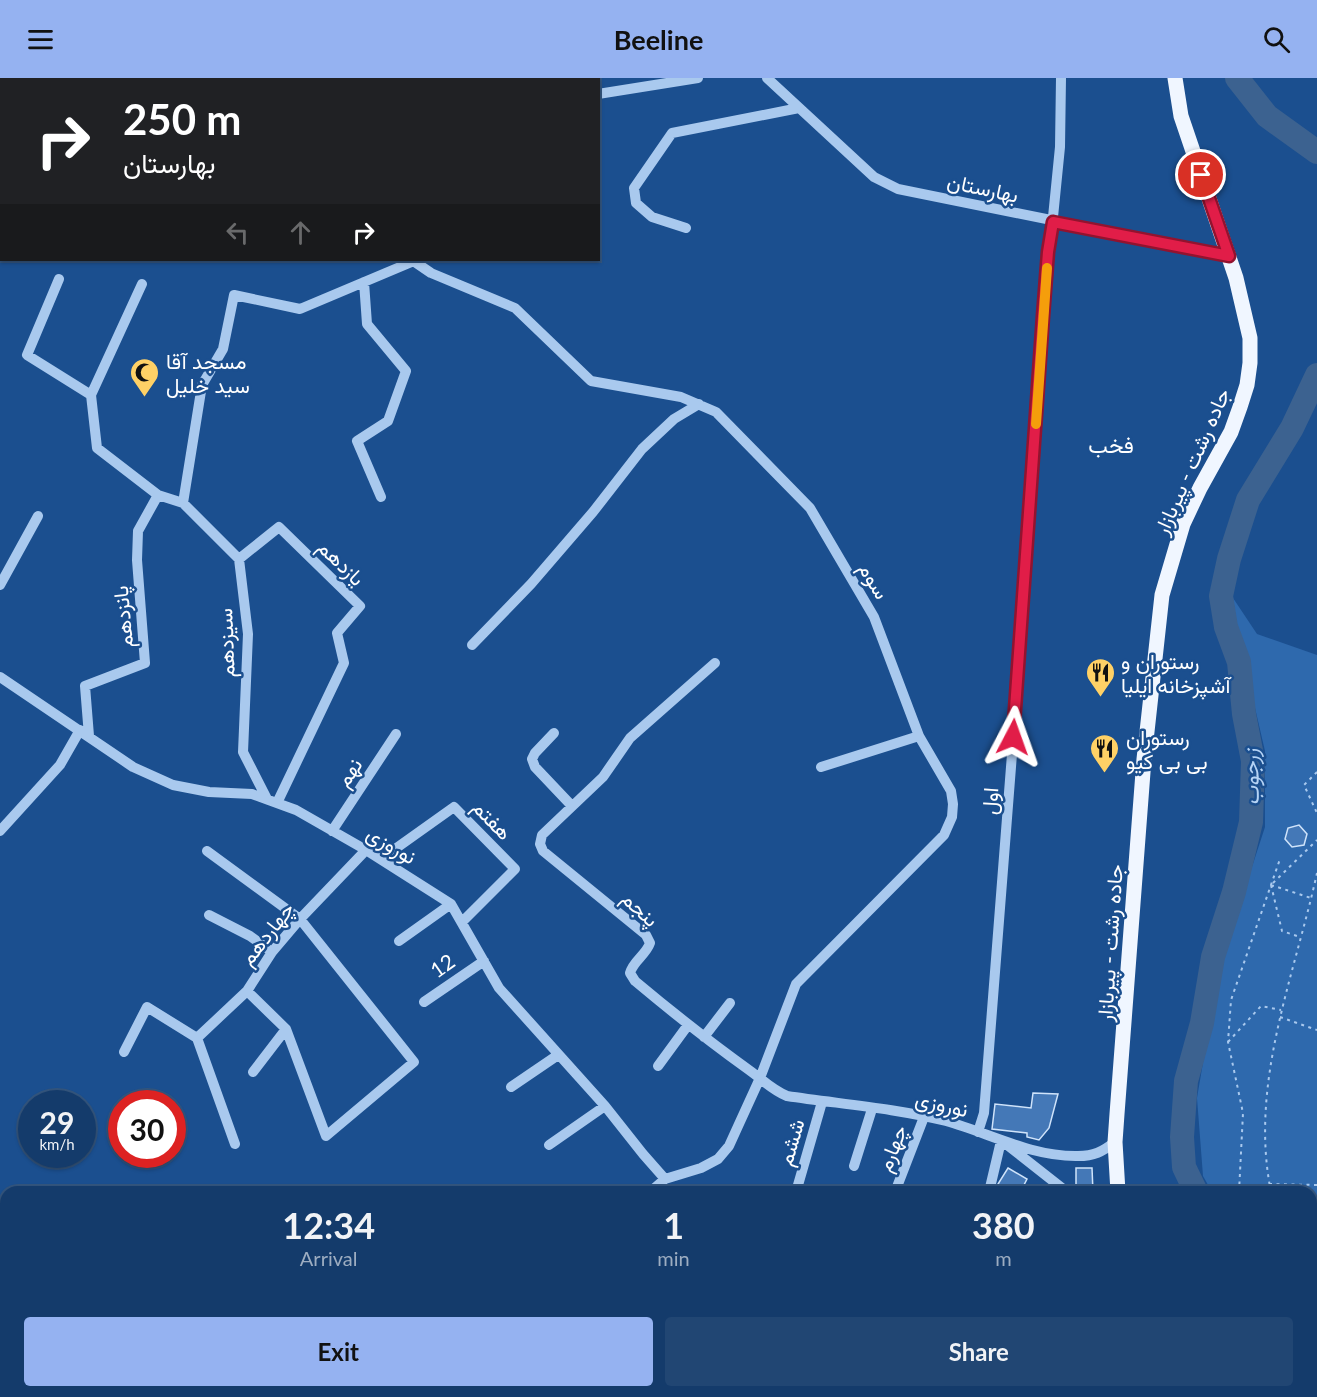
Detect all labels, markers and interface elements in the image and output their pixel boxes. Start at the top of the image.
icon: menu [24,23,57,56]
text: Beeline [614,23,703,56]
icon: search [1260,23,1293,56]
text: 250 m [123,94,241,144]
icon: right [24,102,102,180]
text: بهارستان [123,146,216,179]
pin [1175,149,1226,200]
icon: arrive [1184,158,1217,191]
street label: بهارستان [945,167,1021,209]
icon: left [221,216,254,249]
icon: ahead [284,216,317,249]
icon: right [347,216,380,249]
place label: مسجد آقا سید خلیل [166,348,250,398]
mosque icon: مسجد آقا سید خلیل [129,356,161,398]
street label: جاده رشت - پیربازار [1147,384,1237,540]
district label: فخب [1088,431,1134,458]
street label: یازدهم [311,534,371,592]
street label: سوم [852,557,896,604]
street label: پانزدهم [107,585,140,649]
street label: سیزدهم [211,608,242,678]
place label: رستوران و آشپزخانه ایلیا [1121,648,1232,700]
restaurant icon: رستوران و آشپزخانه ایلیا [1084,656,1116,698]
position arrow [981,705,1045,769]
place label: رستوران بی بی کیو [1126,724,1208,775]
restaurant icon: رستوران بی بی کیو [1089,732,1121,774]
water label: زرجوب [1236,747,1265,806]
street label: نهم [329,753,369,793]
street label: اول [976,786,1004,816]
street label: هفتم [466,794,518,846]
street label: نوروزی [362,819,421,870]
street label: جاده رشت - پیربازار [1091,863,1130,1024]
street label: پنجم [615,885,665,933]
street label: چهاردهم [234,896,301,972]
street label: 12 [425,948,459,982]
street label: نوروزی [913,1085,971,1123]
speed limit sign: 30 [108,1090,186,1168]
text: 29 [40,1104,74,1140]
street label: ششم [771,1116,811,1169]
street label: چهارم [871,1121,914,1176]
text: km/h [39,1135,75,1153]
text: 12:34 [282,1203,375,1247]
text: 1 [663,1203,684,1247]
text: 380 [972,1203,1035,1247]
text: Arrival [300,1246,357,1270]
text: min [657,1246,690,1270]
text: m [995,1246,1012,1270]
button: Exit [24,1317,653,1386]
button: Share [665,1317,1293,1386]

